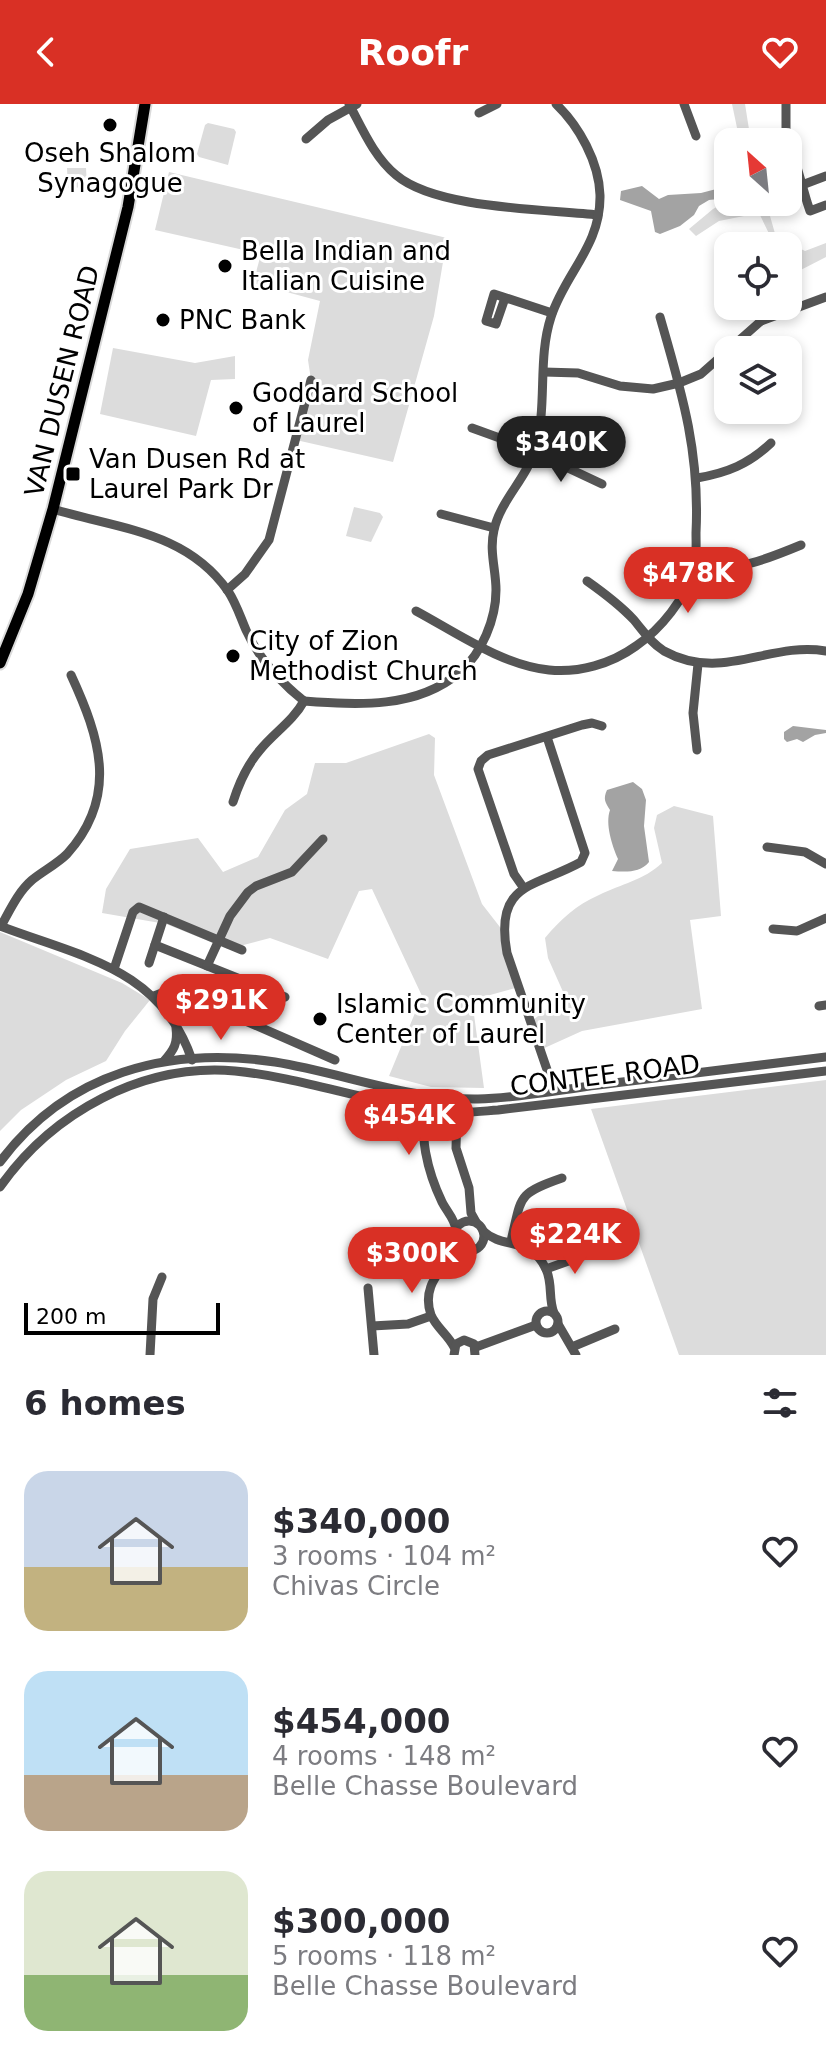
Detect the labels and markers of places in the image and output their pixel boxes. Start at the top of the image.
marker: Oseh Shalom Synagogue [101,116,119,134]
place label: Oseh Shalom Synagogue [24,138,196,198]
place label: Bella Indian and Italian Cuisine [241,236,451,296]
marker: Bella Indian and Italian Cuisine [216,257,234,275]
place label: PNC Bank [179,305,306,335]
marker: PNC Bank [154,311,172,329]
place label: Goddard School of Laurel [252,378,458,438]
marker: Goddard School of Laurel [227,399,245,417]
pin: $340K [505,416,617,484]
place label: Van Dusen Rd at Laurel Park Dr [89,444,305,504]
marker: Van Dusen Rd at Laurel Park Dr [64,465,82,483]
pin: $478K [632,547,744,615]
place label: City of Zion Methodist Church [249,626,478,686]
marker: City of Zion Methodist Church [224,647,242,665]
pin: $291K [165,974,277,1042]
place label: Islamic Community Center of Laurel [336,989,586,1049]
marker: Islamic Community Center of Laurel [311,1010,329,1028]
pin: $454K [353,1089,465,1157]
pin: $224K [519,1208,631,1276]
pin: $300K [356,1227,468,1295]

